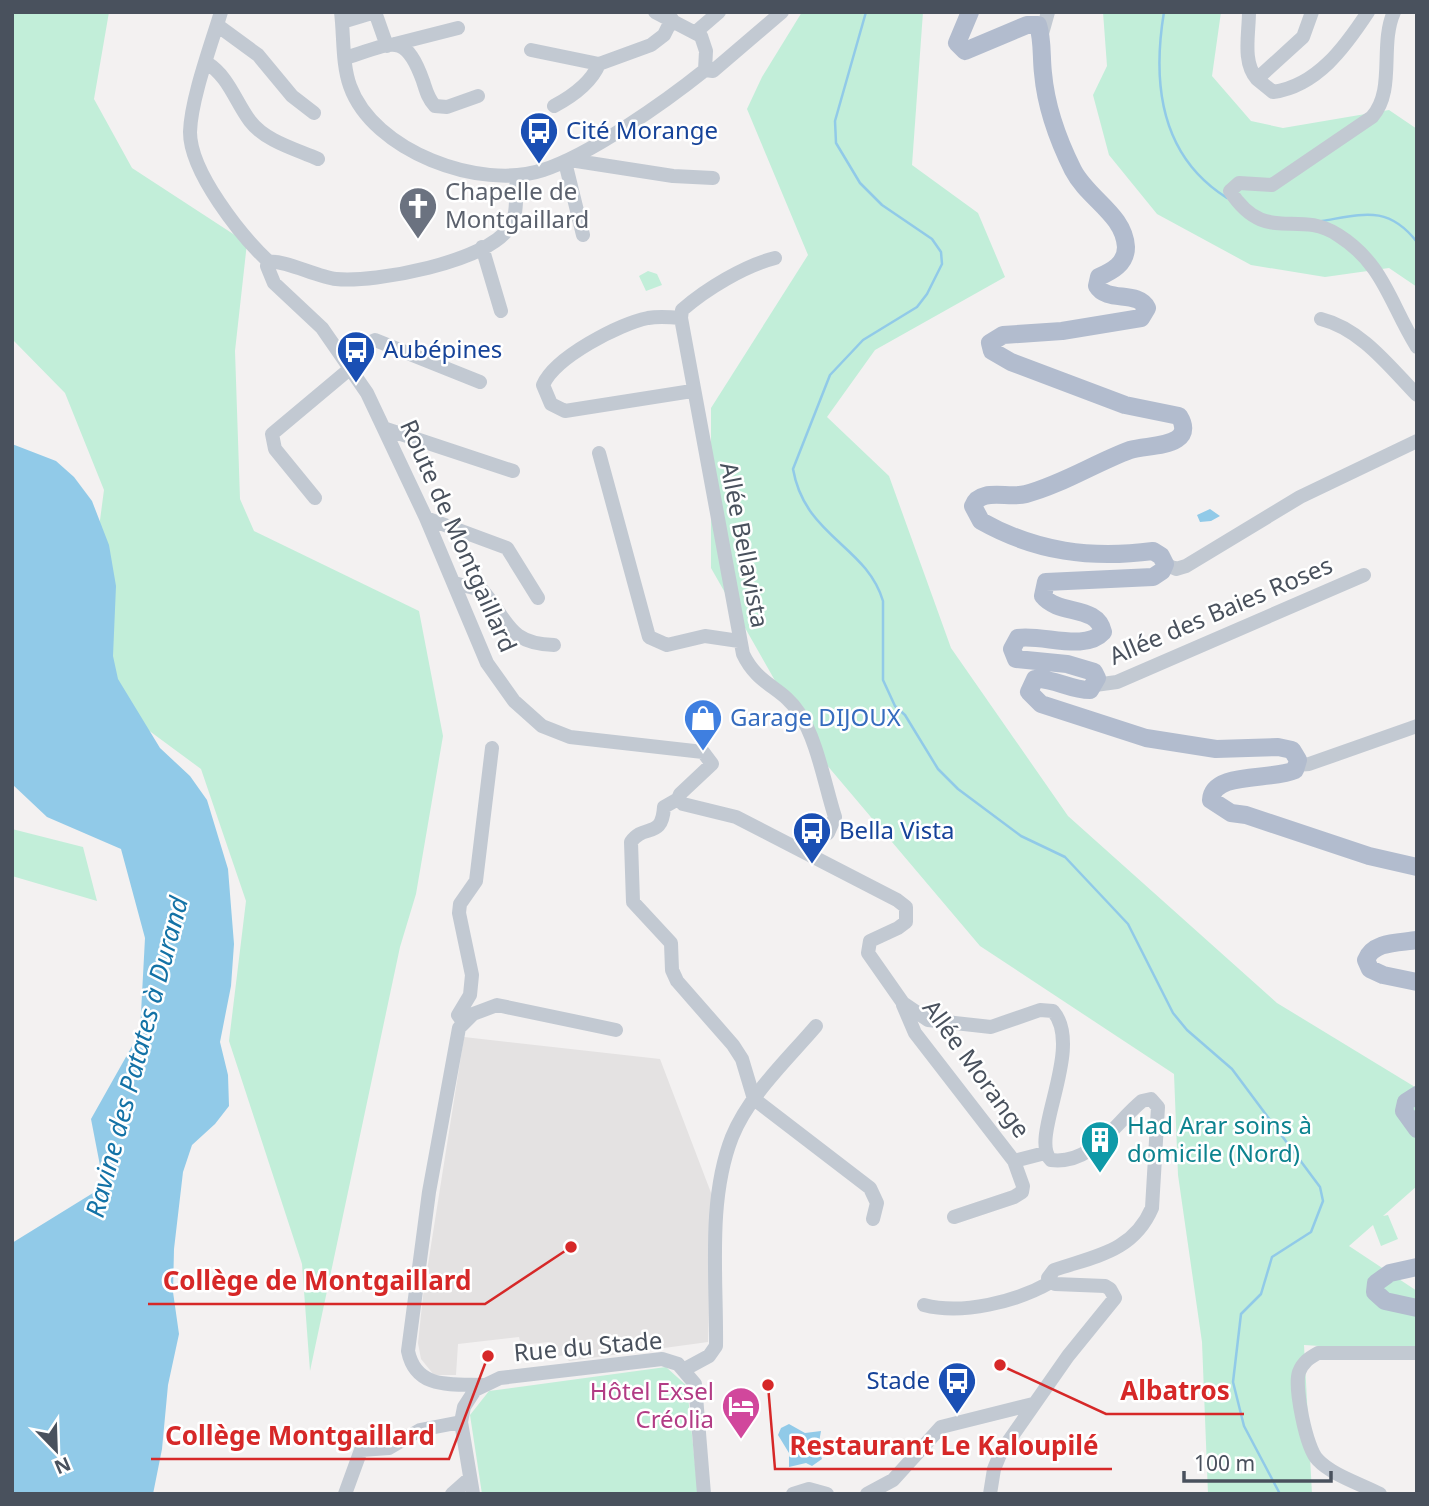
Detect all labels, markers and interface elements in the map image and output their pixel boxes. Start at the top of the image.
bus stop icon: Cité Morange [518,110,560,165]
place label: Cité Morange [566,113,718,146]
place label: Chapelle de Montgaillard [445,174,589,235]
church icon: Chapelle de Montgaillard [397,185,439,240]
bus stop icon: Aubépines [335,329,377,384]
place label: Aubépines [383,332,502,365]
street label: Route de Montgaillard [393,414,526,657]
street label: Allée Bellavista [713,459,778,630]
street label: Allée des Baies Roses [1104,548,1337,672]
shop icon: Garage DIJOUX [682,697,724,752]
place label: Garage DIJOUX [730,700,901,733]
bus stop icon: Bella Vista [791,810,833,865]
place label: Bella Vista [839,813,954,846]
water label: Ravine des Patates à Durand [76,892,196,1221]
street label: Allée Morange [916,992,1039,1144]
place label: Had Arar soins à domicile (Nord) [1127,1108,1312,1169]
building icon: Had Arar soins à domicile (Nord) [1079,1119,1121,1174]
callout: Collège de Montgaillard [148,1257,485,1304]
text: Collège de Montgaillard [163,1262,471,1298]
street label: Rue du Stade [512,1323,664,1368]
bus stop icon: Stade [936,1360,978,1415]
place label: Stade [866,1363,930,1396]
callout: Albatros [1106,1367,1244,1414]
text: Albatros [1120,1372,1230,1408]
place label: Hôtel Exsel Créolia [590,1374,714,1435]
hotel icon: Hôtel Exsel Créolia [720,1385,762,1440]
callout: Collège Montgaillard [151,1412,449,1459]
north arrow [21,1415,91,1485]
text: Collège Montgaillard [165,1417,435,1453]
callout: Restaurant Le Kaloupilé [775,1422,1112,1469]
text: Restaurant Le Kaloupilé [789,1427,1099,1463]
scale bar [1184,1440,1331,1484]
text: 100 m [1194,1449,1255,1477]
text: N [50,1451,75,1481]

